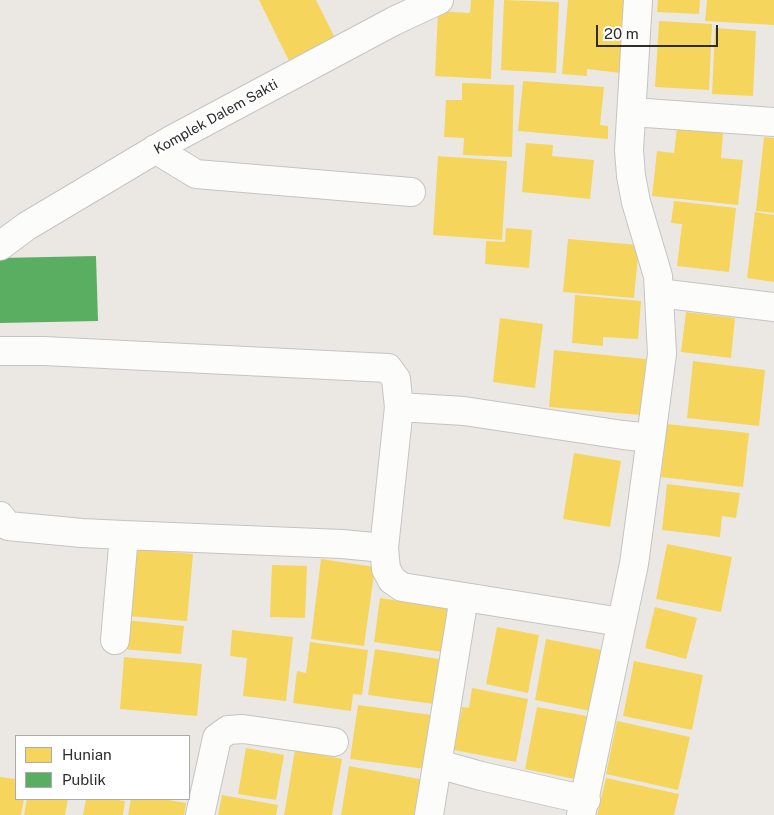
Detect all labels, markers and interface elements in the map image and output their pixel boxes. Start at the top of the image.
scale bar [599,15,722,47]
text: 20 m [604,25,639,42]
street label: Komplek Dalem Sakti [151,76,281,158]
legend [15,735,190,800]
text: Hunian [62,746,112,763]
text: Publik [62,771,106,788]

